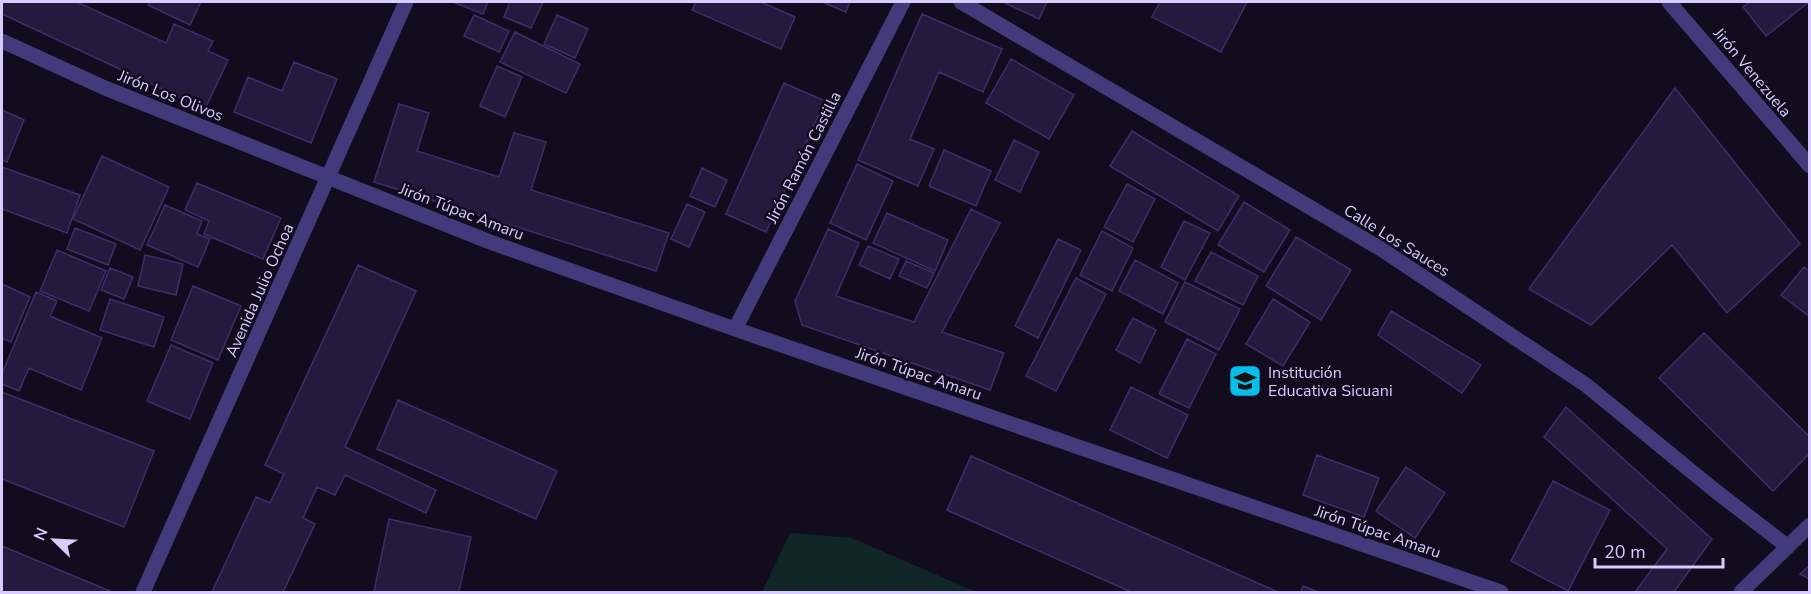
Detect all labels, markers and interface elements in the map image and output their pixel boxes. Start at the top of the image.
street label: Jirón Venezuela [1708,22,1796,122]
street label: Jirón Los Olivos [114,64,226,127]
street label: Jirón Ramón Castilla [761,88,847,228]
street label: Jirón Túpac Amaru [395,178,527,246]
street label: Calle Los Sauces [1339,199,1454,282]
street label: Avenida Julio Ochoa [221,220,299,361]
street label: Jirón Túpac Amaru [852,342,985,406]
place label: Institución Educativa Sicuani [1268,362,1393,402]
school or university icon: Institución Educativa Sicuani [1227,363,1263,399]
street label: Jirón Túpac Amaru [1311,500,1444,564]
north arrow [24,510,84,570]
text: N [29,524,54,544]
scale bar [1595,531,1722,569]
text: 20 m [1604,540,1646,564]

